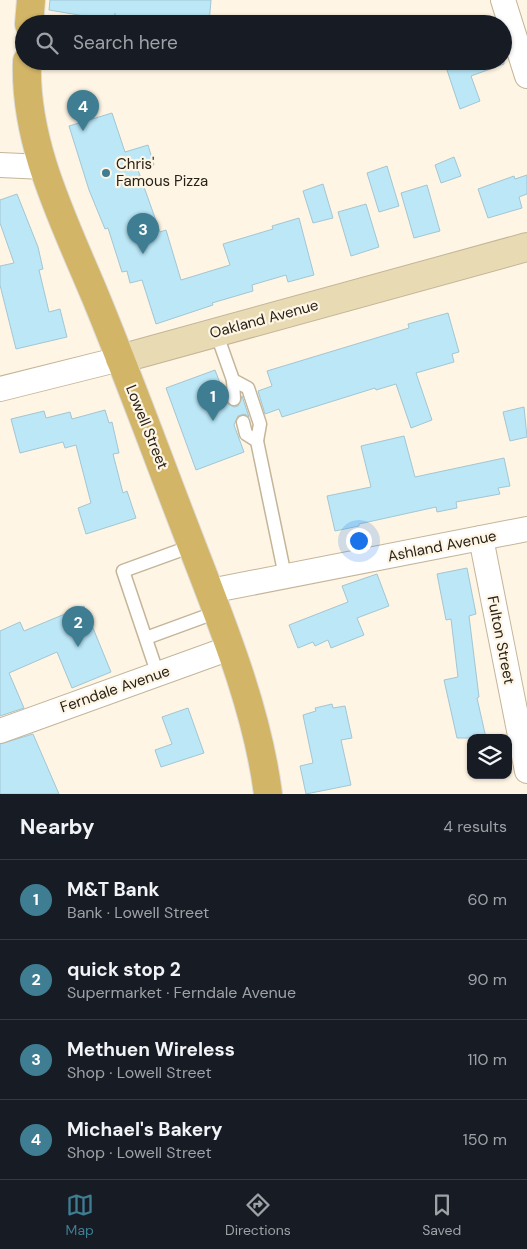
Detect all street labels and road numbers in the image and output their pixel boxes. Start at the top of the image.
street label: Oakland Avenue [207,295,321,343]
street label: Lowell Street [121,382,173,472]
street label: Ashland Avenue [386,526,498,566]
street label: Fulton Street [483,594,519,686]
street label: Ferndale Avenue [57,661,173,717]

